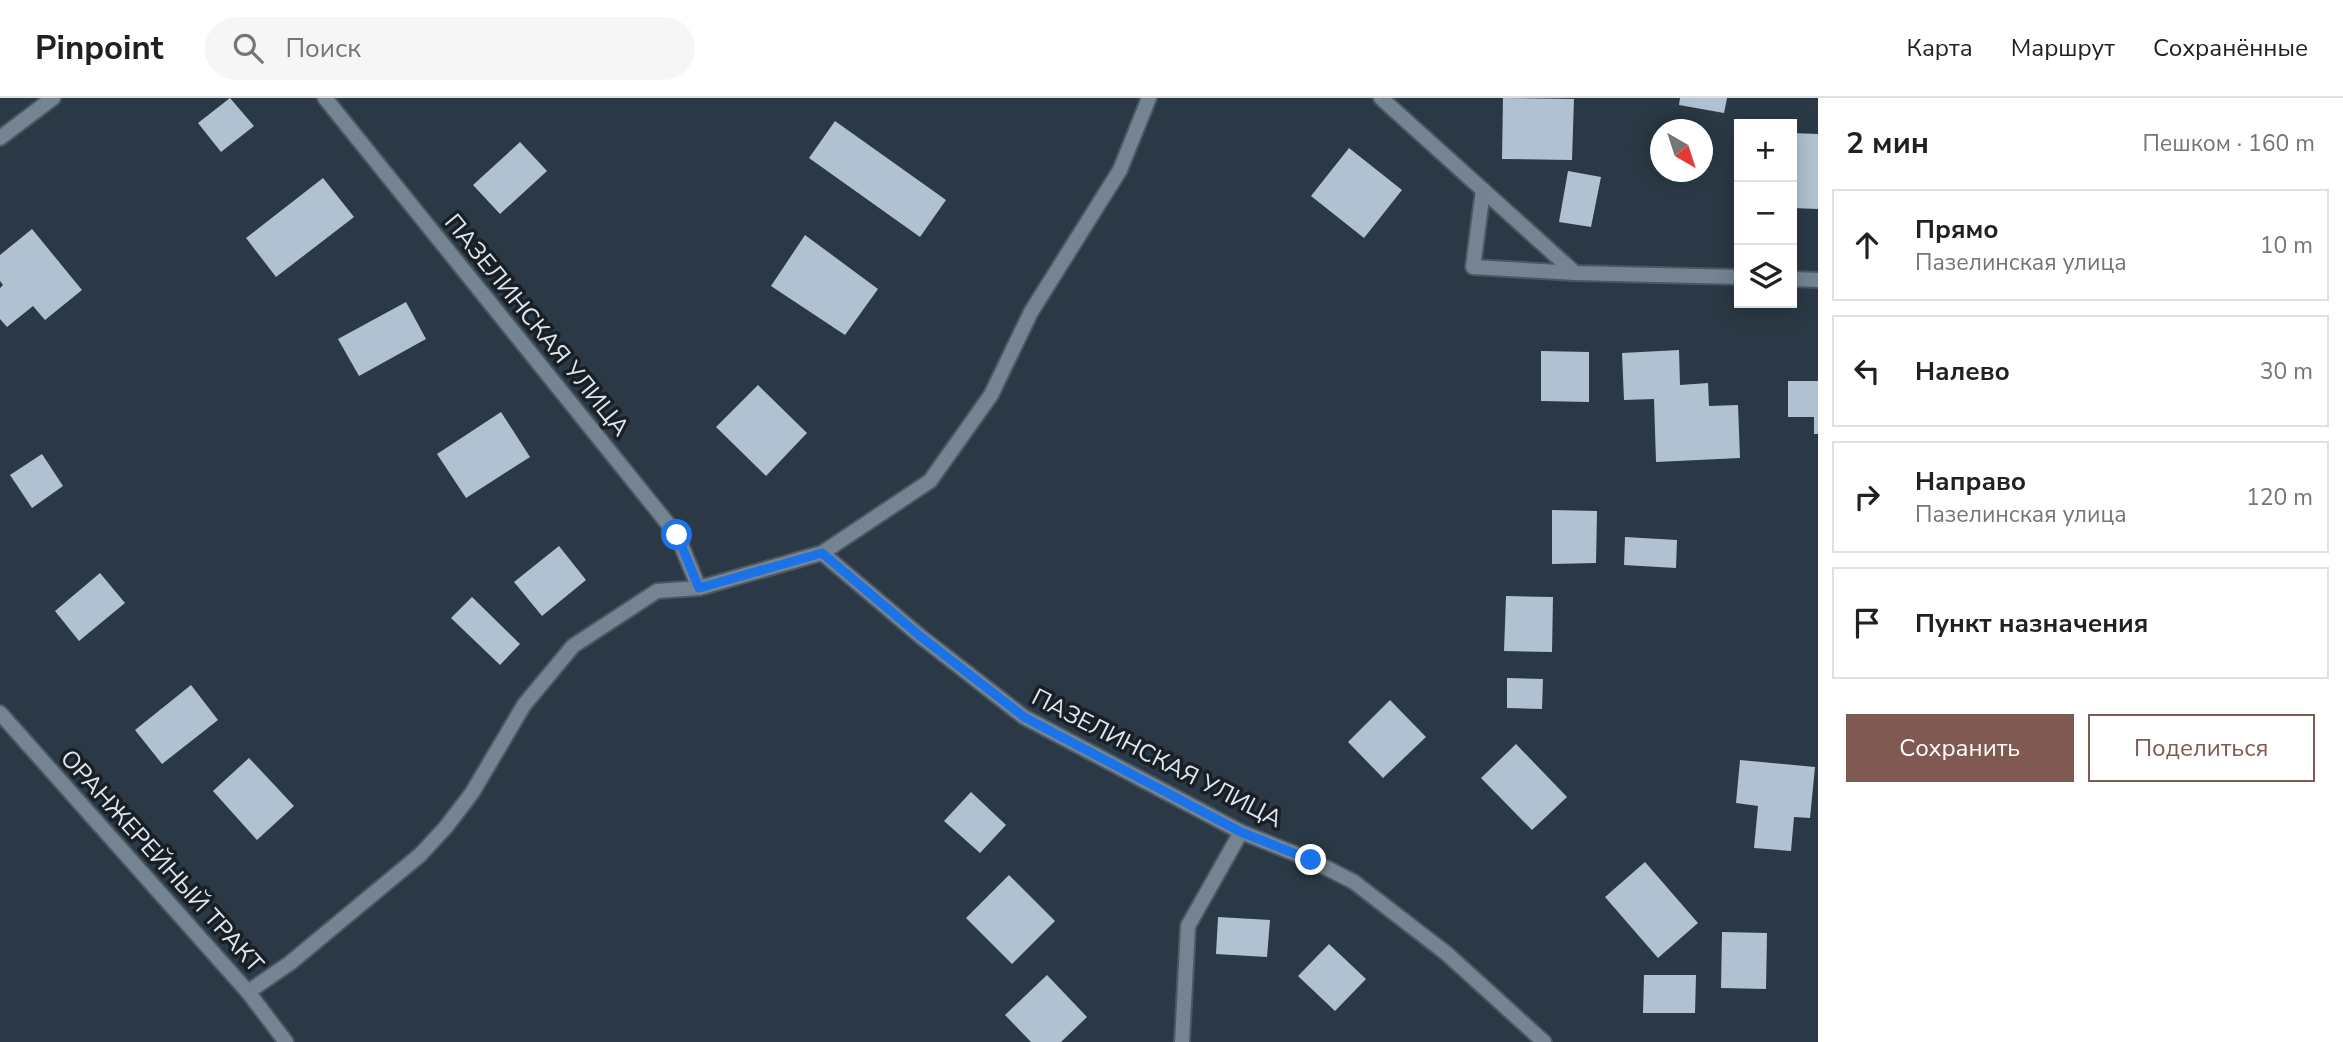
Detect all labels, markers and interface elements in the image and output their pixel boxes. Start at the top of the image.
search box [205,17,695,80]
text: Pinpoint [35,26,163,71]
icon: search [229,29,267,67]
text: Поиск [285,31,361,66]
text: Карта [1907,32,1973,64]
text: Маршрут [2011,32,2115,64]
text: Сохранённые [2153,32,2308,64]
north arrow [1650,119,1713,182]
map controls [1734,119,1797,308]
button: + [1734,119,1797,182]
text: 2 мин [1846,123,1929,164]
text: Пешком · 160 m [2142,128,2315,159]
button: − [1734,182,1797,245]
street label: ПАЗЕЛИНСКАЯ УЛИЦА [437,207,637,443]
text: Прямо [1915,212,1999,247]
icon: ahead [1848,226,1886,264]
text: 10 m [2260,230,2313,261]
button: layers [1734,245,1797,308]
text: Пазелинская улица [1915,247,2127,278]
icon: left [1848,352,1886,390]
text: Налево [1915,354,2010,389]
text: 30 m [2260,356,2313,387]
text: Направо [1915,464,2026,499]
icon: right [1848,478,1886,516]
text: 120 m [2246,482,2313,513]
text: Пазелинская улица [1915,499,2127,530]
route start [661,519,692,550]
icon: arrive [1848,604,1886,642]
text: Пункт назначения [1915,606,2148,641]
street label: ПАЗЕЛИНСКАЯ УЛИЦА [1026,681,1288,835]
button: Сохранить [1846,714,2074,782]
button: Поделиться [2088,714,2315,782]
street label: ОРАНЖЕРЕЙНЫЙ ТРАКТ [53,743,271,980]
route end [1295,844,1326,875]

